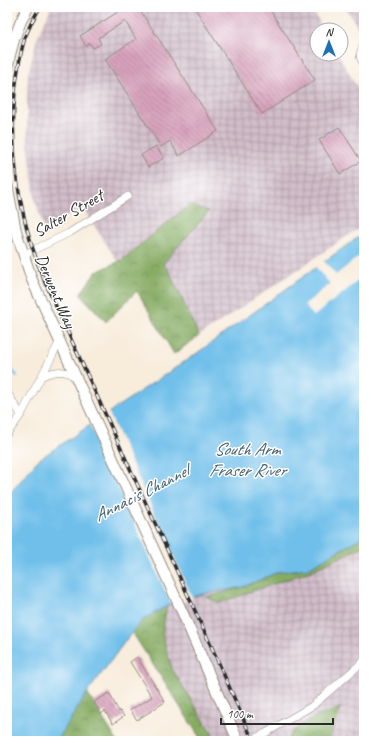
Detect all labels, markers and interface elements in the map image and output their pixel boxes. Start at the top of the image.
north arrow [309,22,349,62]
text: N [326,25,335,39]
street label: Salter Street [30,184,109,242]
street label: Derwent Way [31,251,81,332]
water label: South Arm Fraser River [209,438,288,481]
water label: Annacis Channel [90,457,197,526]
scale bar [221,700,333,726]
text: 100 m [227,706,254,722]

